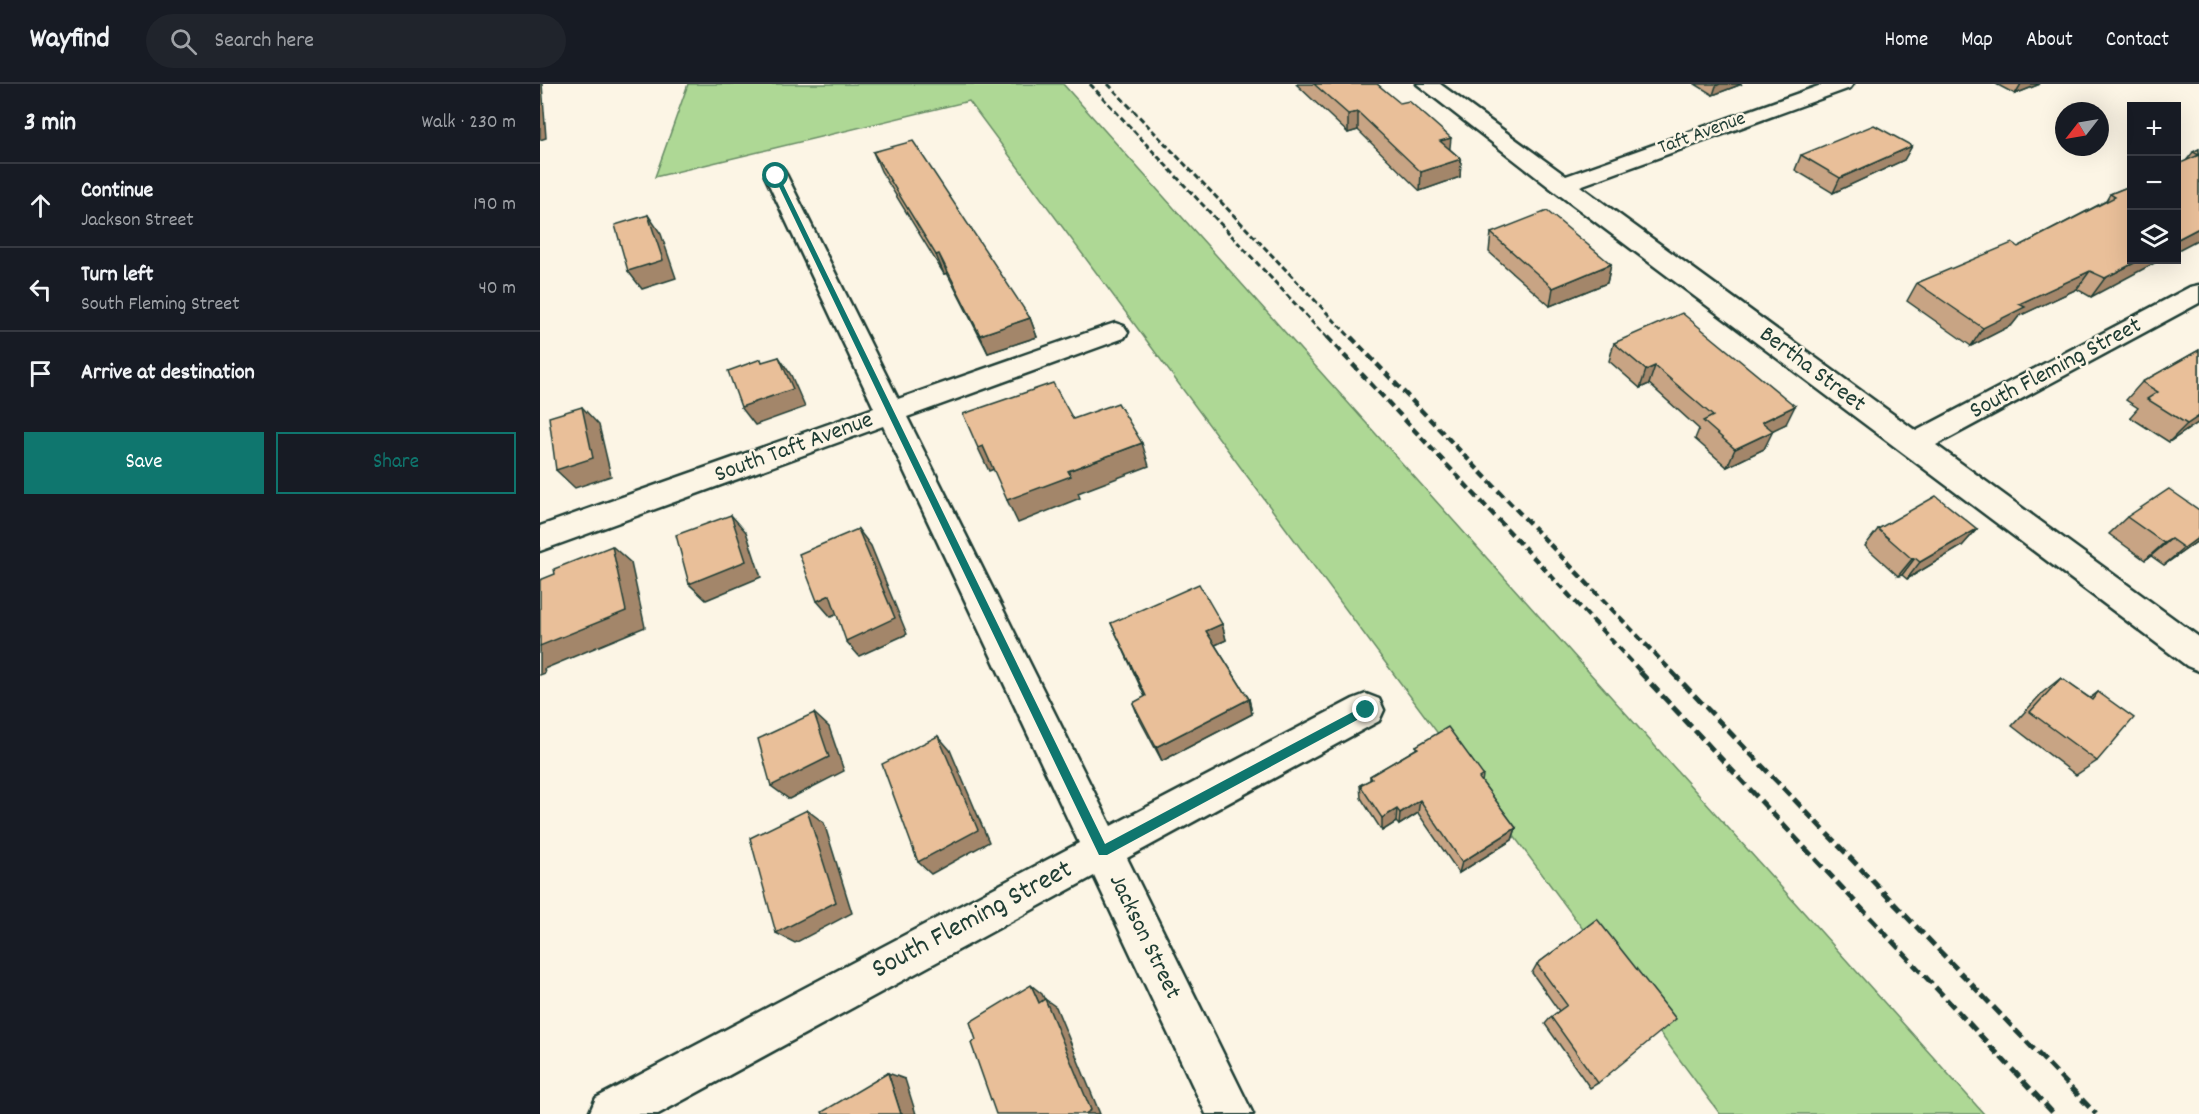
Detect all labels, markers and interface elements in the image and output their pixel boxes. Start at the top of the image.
search box [146,14,566,68]
text: Wayfind [30,21,110,61]
icon: search [167,25,200,58]
text: Search here [215,26,314,57]
text: Home [1884,26,1928,56]
text: Map [1961,26,1993,56]
text: About [2026,26,2073,56]
text: Contact [2106,26,2169,56]
north arrow [2055,102,2109,156]
map controls [2127,102,2181,264]
button: + [2127,102,2181,156]
text: 3 min [24,105,76,142]
street label: Taft Avenue [1654,105,1750,163]
text: Walk · 230 m [422,109,516,137]
button: − [2127,156,2181,210]
route start [762,162,788,188]
text: Continue [81,176,153,207]
icon: ahead [24,189,57,222]
text: 190 m [473,191,516,219]
text: Jackson Street [81,207,194,235]
button: layers [2127,210,2181,264]
text: Turn left [81,260,153,291]
icon: left [24,273,57,306]
text: 40 m [478,275,516,303]
text: South Fleming Street [81,291,240,319]
street label: South Fleming Street [1964,309,2148,429]
street label: Bertha Street [1752,319,1873,422]
icon: arrive [24,357,57,390]
text: Arrive at destination [81,358,255,389]
street label: South Taft Avenue [710,404,878,492]
button: Save [24,432,264,494]
button: Share [276,432,516,494]
route end [1352,696,1378,722]
street label: South Fleming Street [866,851,1080,991]
street label: Jackson Street [1099,869,1189,1005]

